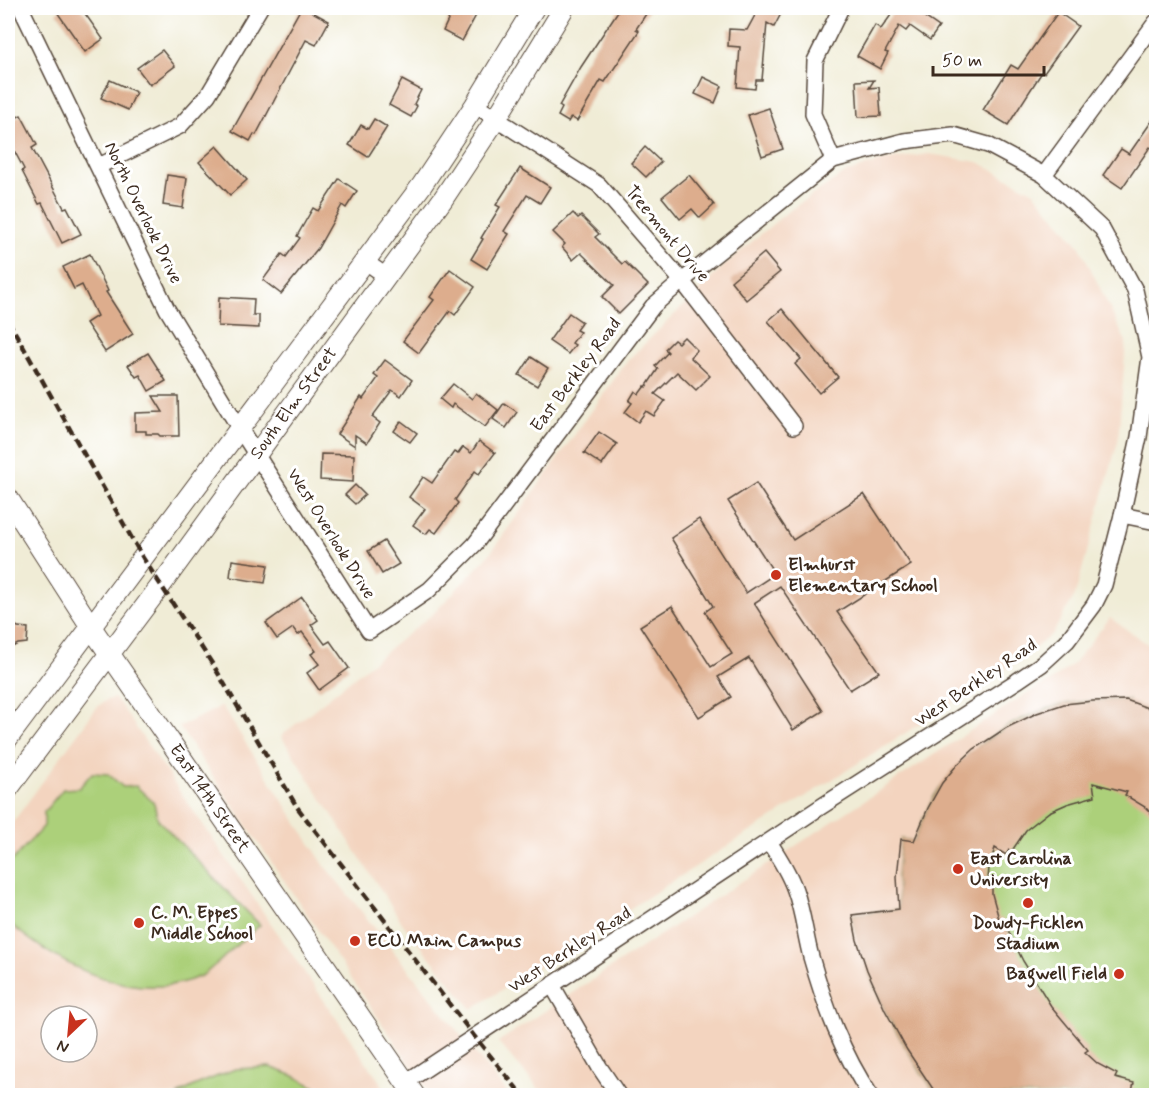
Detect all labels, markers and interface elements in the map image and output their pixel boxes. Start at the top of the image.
scale bar [933,39,1044,77]
text: 50 m [942,49,982,73]
street label: North Overlook Drive [98,138,188,288]
street label: Treemont Drive [619,180,715,288]
street label: East Berkley Road [525,313,627,437]
street label: South Elm Street [245,342,343,464]
street label: West Overlook Drive [281,464,381,604]
place label: Elmhurst Elementary School [788,553,938,598]
marker: Elmhurst Elementary School [769,568,783,582]
street label: West Berkley Road [910,633,1042,733]
street label: East 14th Street [164,739,256,858]
place label: East Carolina University [970,847,1072,892]
marker: East Carolina University [951,862,965,876]
marker: Dowdy-Ficklen Stadium [1021,896,1035,910]
place label: C. M. Eppes Middle School [151,901,253,946]
street label: West Berkley Road [504,901,636,999]
place label: Dowdy-Ficklen Stadium [972,911,1084,956]
marker: C. M. Eppes Middle School [132,916,146,930]
place label: ECU Main Campus [367,929,521,953]
marker: ECU Main Campus [348,934,362,948]
place label: Bagwell Field [1006,962,1107,988]
marker: Bagwell Field [1112,967,1126,981]
north arrow [39,1004,99,1064]
text: N [54,1034,72,1058]

